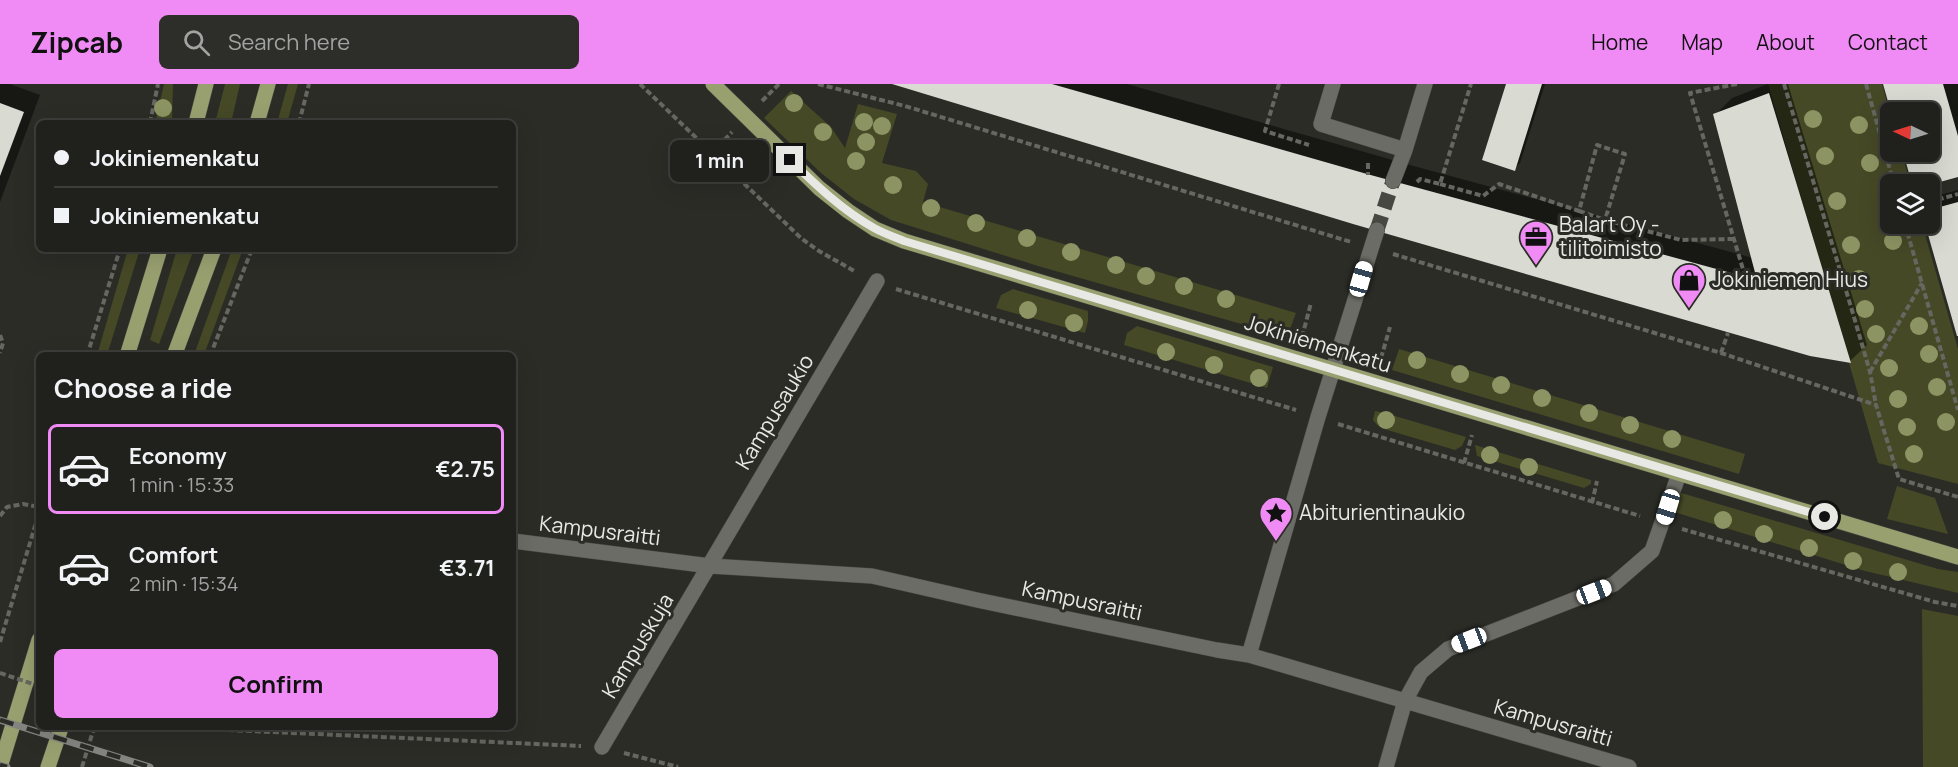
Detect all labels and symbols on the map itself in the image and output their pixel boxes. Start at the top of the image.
north arrow [1880,102,1940,162]
callout: 1 min [670,139,769,181]
route end [776,146,803,173]
place label: Balart Oy - tilitoimisto [1559,210,1662,262]
office icon: Balart Oy - tilitoimisto [1518,219,1554,266]
car [1347,259,1375,299]
shop icon: Jokiniemen Hius [1671,262,1707,309]
place label: Jokiniemen Hius [1712,265,1868,293]
street label: Jokiniemenkatu [1242,307,1395,379]
street label: Kampusaukio [729,349,820,474]
car [1654,487,1682,527]
place icon: Abiturientinaukio [1258,495,1294,542]
place label: Abiturientinaukio [1299,498,1465,526]
route start [1811,503,1838,530]
street label: Kampusraitti [538,509,662,551]
street label: Kampusraitti [1020,574,1145,626]
car [1574,577,1614,607]
street label: Kampuskuja [595,588,679,703]
car [1449,625,1489,655]
street label: Kampusraitti [1491,692,1616,752]

